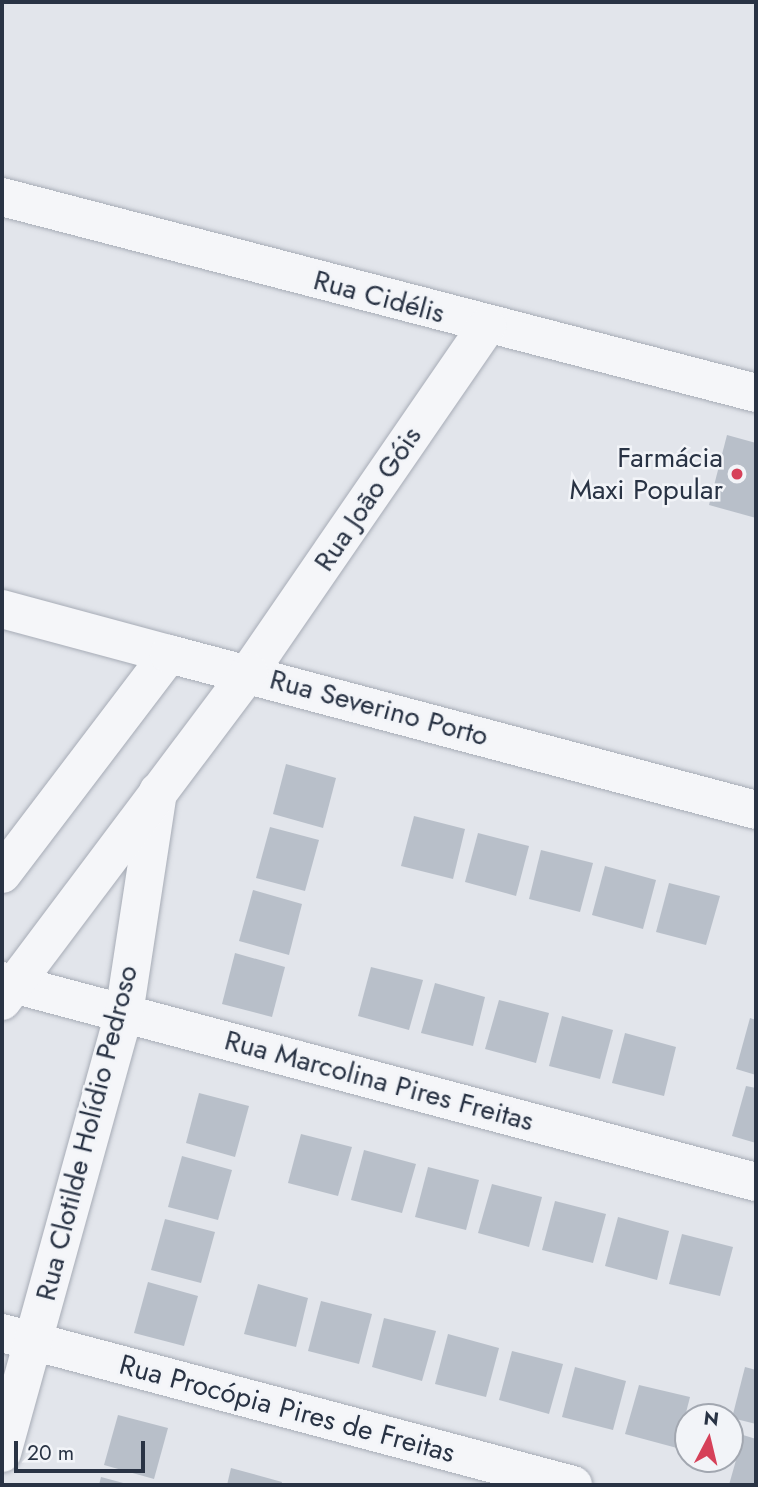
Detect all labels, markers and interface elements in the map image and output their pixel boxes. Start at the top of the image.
street label: Rua Cidélis [310,263,448,331]
street label: Rua João Góis [307,420,429,578]
place label: Farmácia Maxi Popular [569,441,723,507]
marker: Farmácia Maxi Popular [729,466,745,482]
street label: Rua Severino Porto [266,663,492,753]
street label: Rua Clotilde Holídio Pedroso [29,962,145,1304]
street label: Rua Marcolina Pires Freitas [221,1024,537,1138]
street label: Rua Procópia Pires de Freitas [116,1348,458,1470]
north arrow [674,1403,744,1473]
text: N [702,1404,721,1433]
scale bar [18,1428,149,1472]
text: 20 m [27,1438,74,1468]

